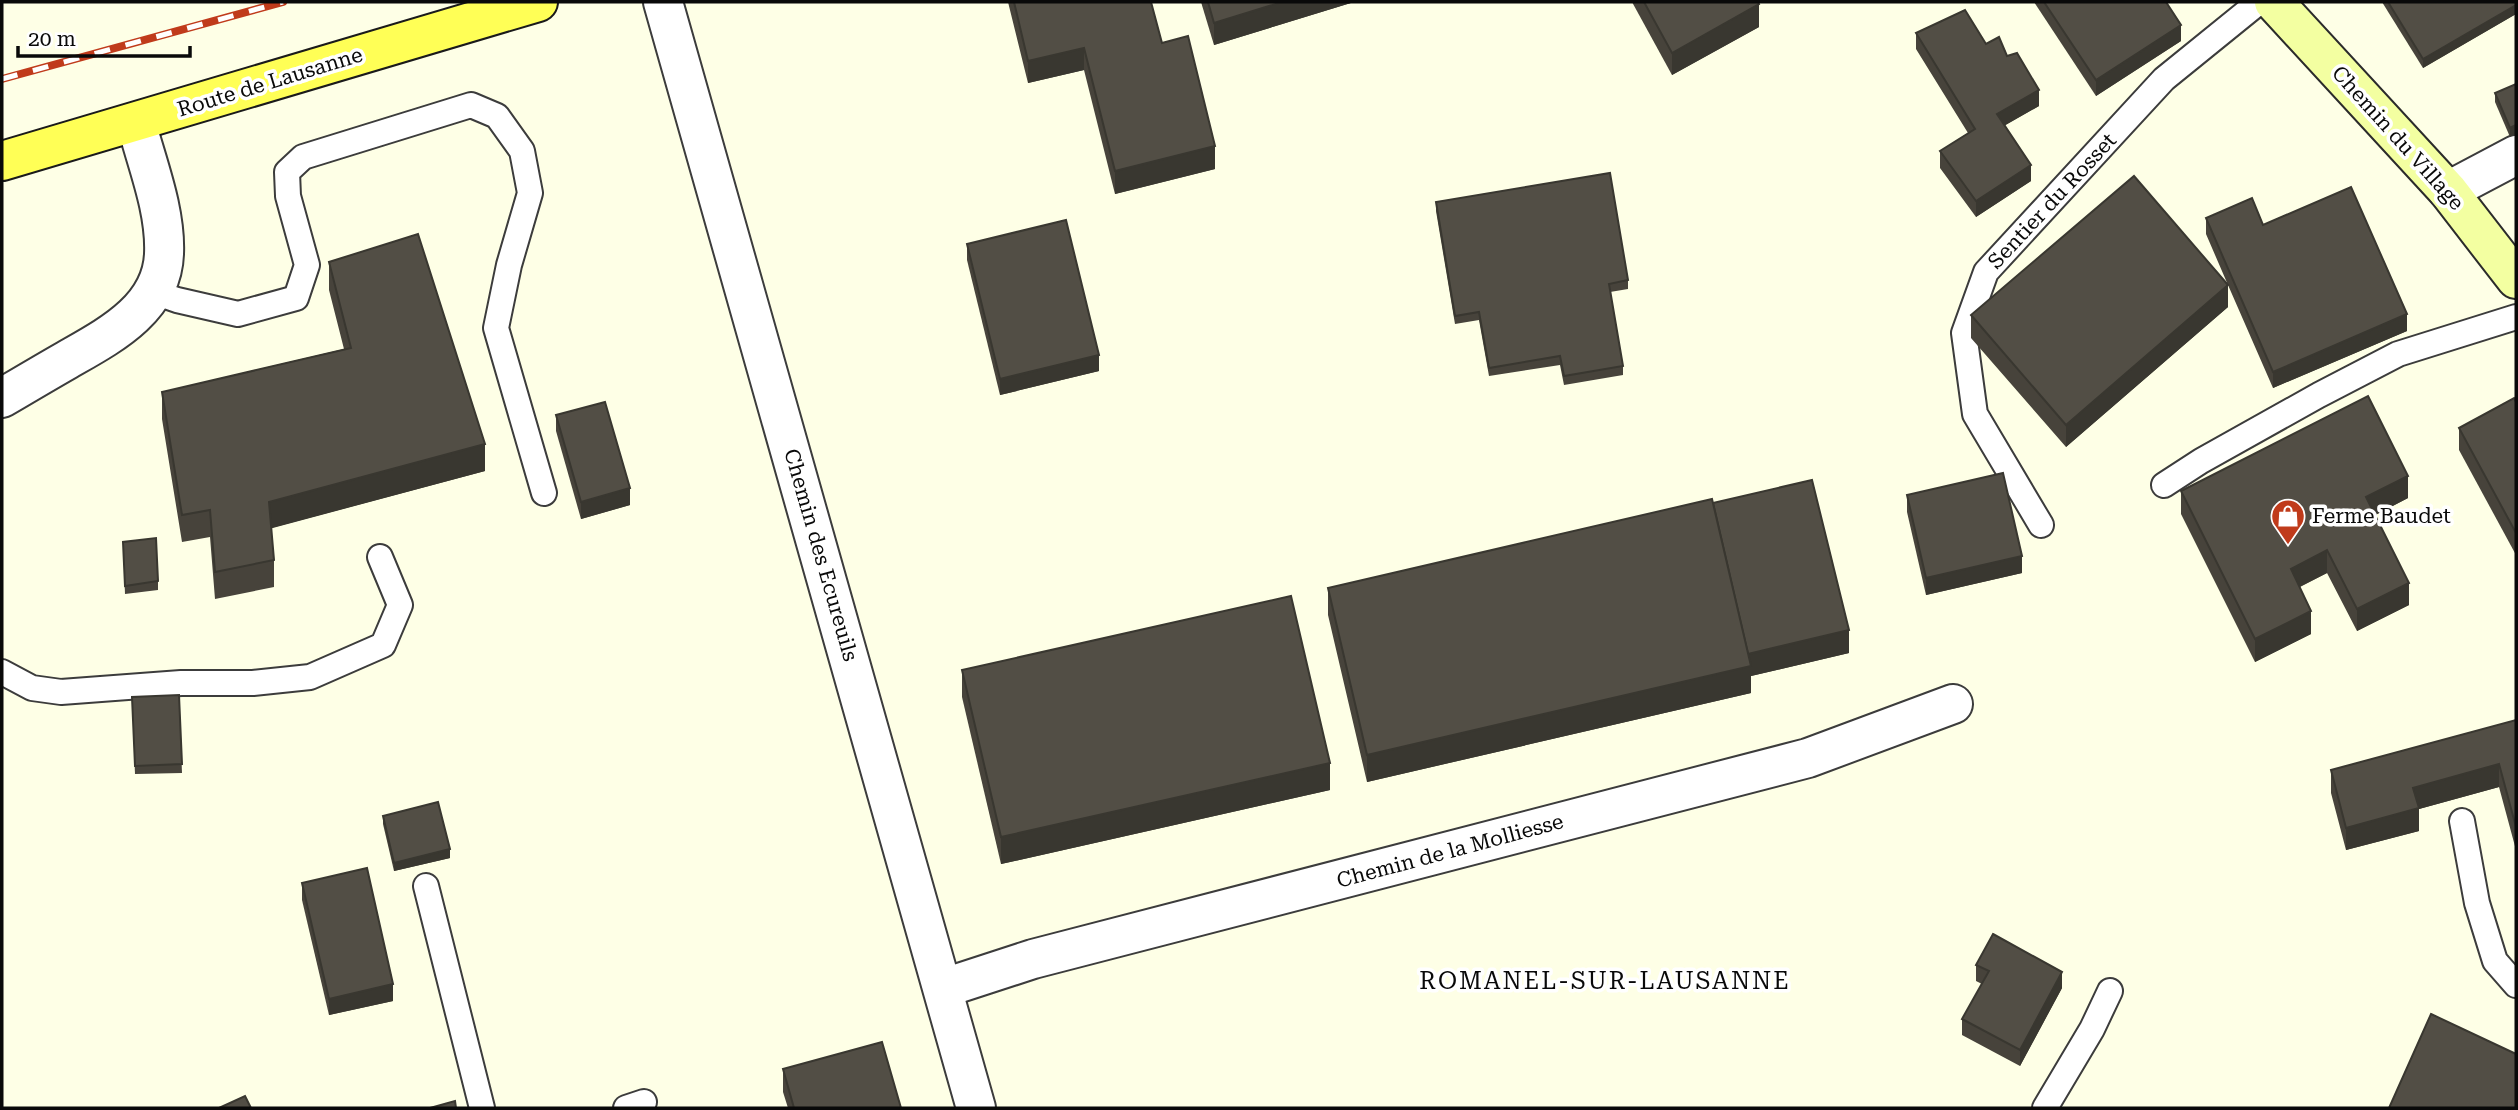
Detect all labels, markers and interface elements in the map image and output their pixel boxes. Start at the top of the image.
scale bar [18,14,189,58]
text: 20 m [28,27,76,51]
street label: Route de Lausanne [174,42,366,122]
street label: Chemin du Village [2327,61,2469,215]
street label: Sentier du Rosset [1983,128,2121,274]
street label: Chemin des Ecureuils [779,446,863,664]
shop icon: Ferme Baudet [2269,497,2307,546]
place label: Ferme Baudet [2312,504,2451,528]
street label: Chemin de la Molliesse [1334,809,1566,893]
district label: ROMANEL-SUR-LAUSANNE [1419,967,1791,995]

